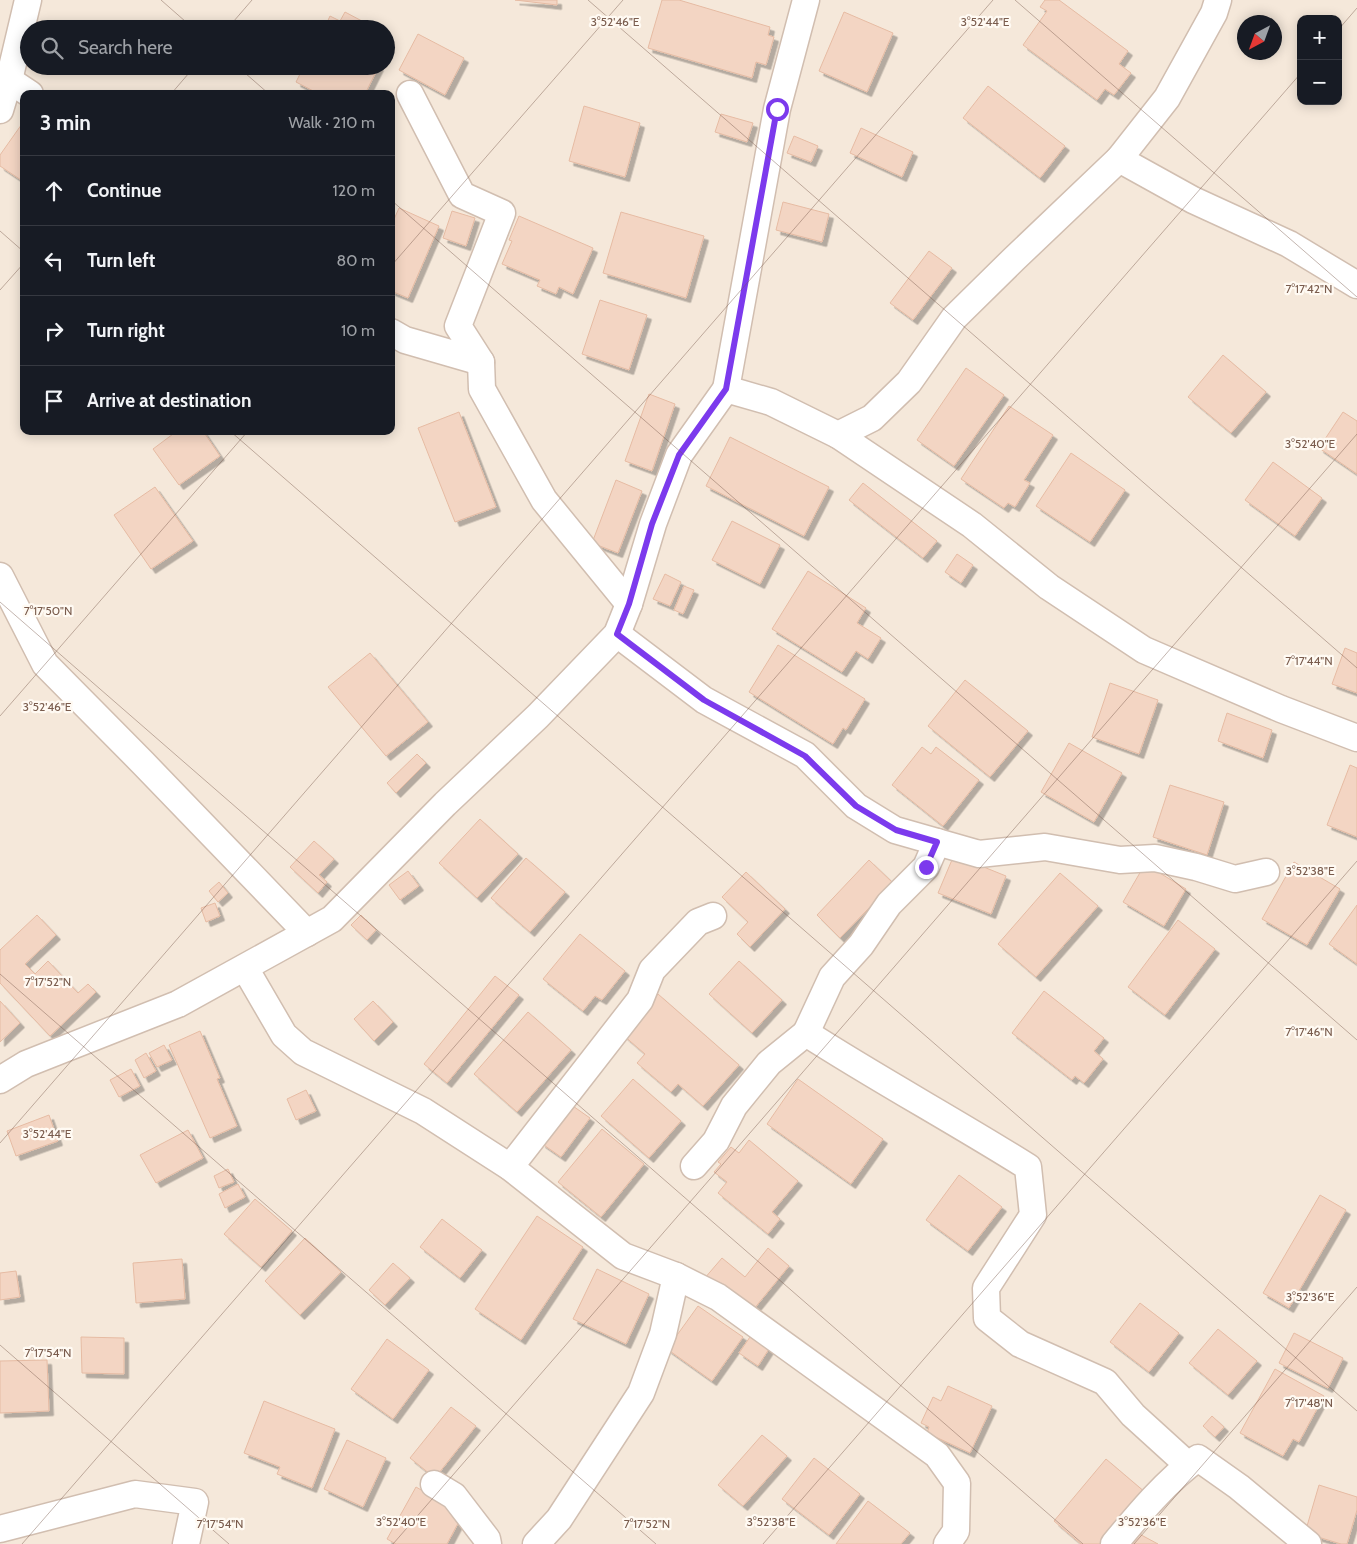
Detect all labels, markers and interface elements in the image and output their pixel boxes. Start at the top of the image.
text: 3°52'46"E [591,14,640,29]
text: 3°52'44"E [961,14,1010,29]
north arrow [1237,15,1282,60]
map controls [1297,15,1342,105]
button: + [1297,15,1342,60]
search box [20,20,395,75]
icon: search [38,34,66,62]
text: Search here [78,36,172,59]
button: − [1297,60,1342,105]
route start [766,98,789,121]
text: 3 min [40,110,91,135]
text: Walk · 210 m [288,113,375,132]
icon: ahead [40,177,68,205]
text: Continue [87,179,161,202]
text: 120 m [333,181,375,200]
icon: left [40,247,68,275]
text: Turn left [87,249,155,272]
text: 80 m [337,251,375,270]
text: 7°17'42"N [1286,281,1332,296]
icon: right [40,317,68,345]
text: Turn right [87,319,165,342]
text: 10 m [341,321,375,340]
icon: arrive [40,387,68,415]
text: Arrive at destination [87,389,251,412]
text: 3°52'40"E [1285,436,1336,451]
text: 7°17'50"N [24,603,72,618]
text: 7°17'44"N [1285,653,1333,668]
text: 3°52'46"E [23,699,72,714]
route end [915,856,938,879]
text: 3°52'38"E [1285,863,1335,878]
text: 7°17'52"N [25,974,71,989]
text: 7°17'46"N [1285,1024,1333,1039]
text: 3°52'44"E [23,1126,72,1141]
text: 3°52'36"E [1286,1289,1335,1304]
text: 7°17'54"N [24,1345,72,1360]
text: 7°17'48"N [1285,1395,1333,1410]
text: 3°52'40"E [376,1514,427,1529]
text: 3°52'38"E [746,1514,796,1529]
text: 3°52'36"E [1118,1514,1167,1529]
text: 7°17'54"N [196,1516,244,1531]
text: 7°17'52"N [624,1516,670,1531]

